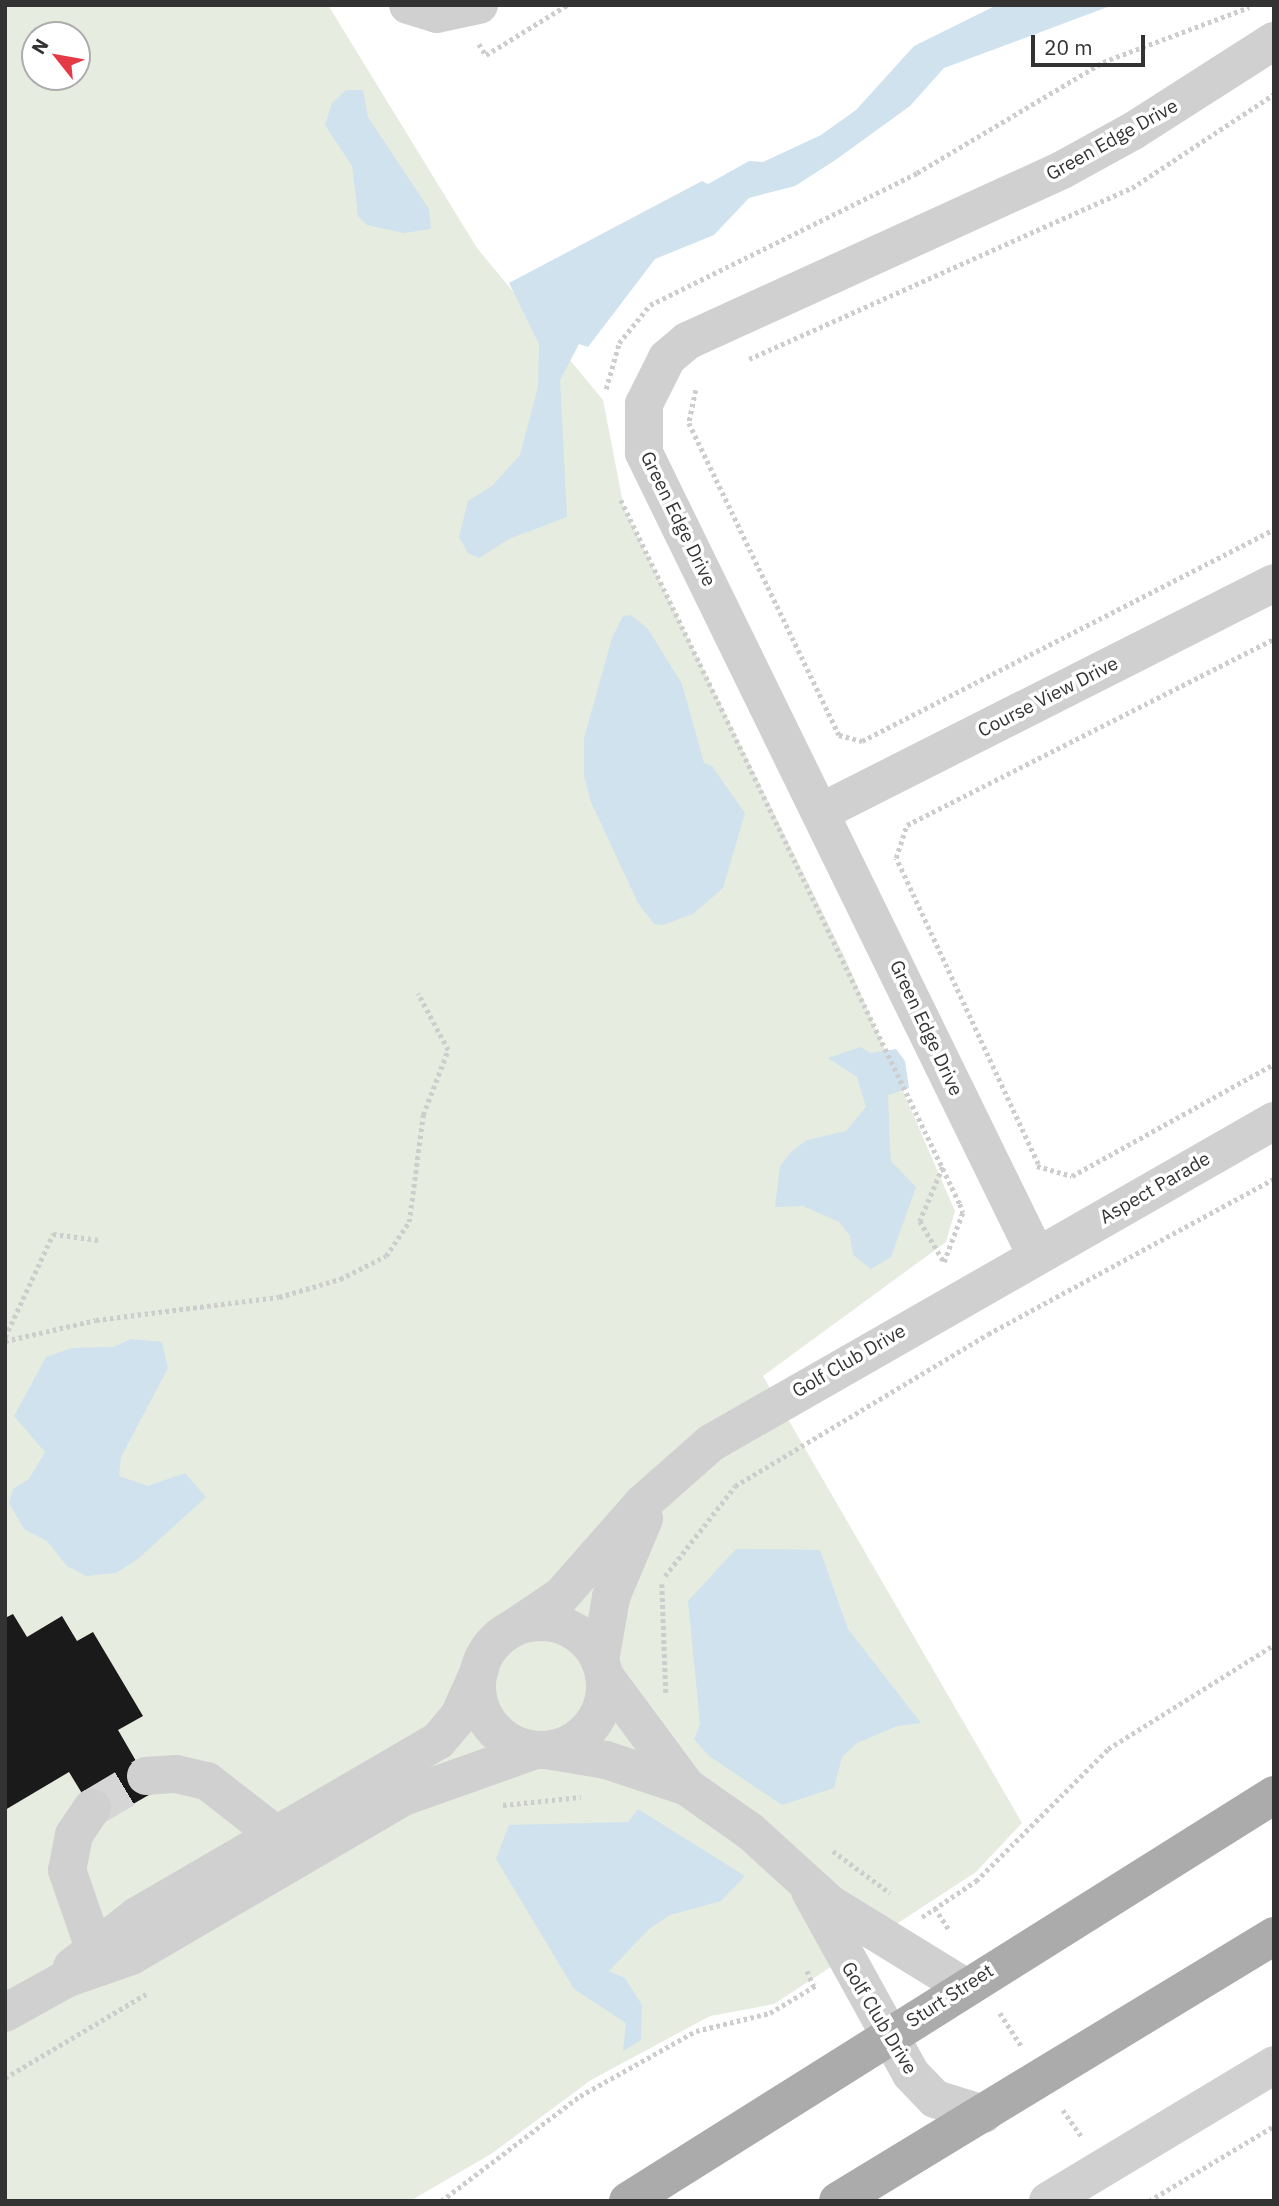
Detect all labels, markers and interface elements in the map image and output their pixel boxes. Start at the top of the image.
north arrow [21,21,91,91]
scale bar [1034,21,1148,65]
text: 20 m [1044,33,1093,61]
text: N [26,34,54,58]
street label: Green Edge Drive [1042,94,1182,186]
street label: Green Edge Drive [636,448,720,590]
street label: Course View Drive [974,652,1122,742]
street label: Green Edge Drive [885,957,967,1099]
street label: Aspect Parade [1096,1147,1214,1229]
street label: Golf Club Drive [788,1319,910,1403]
street label: Golf Club Drive [837,1958,921,2078]
street label: Sturt Street [902,1960,998,2032]

